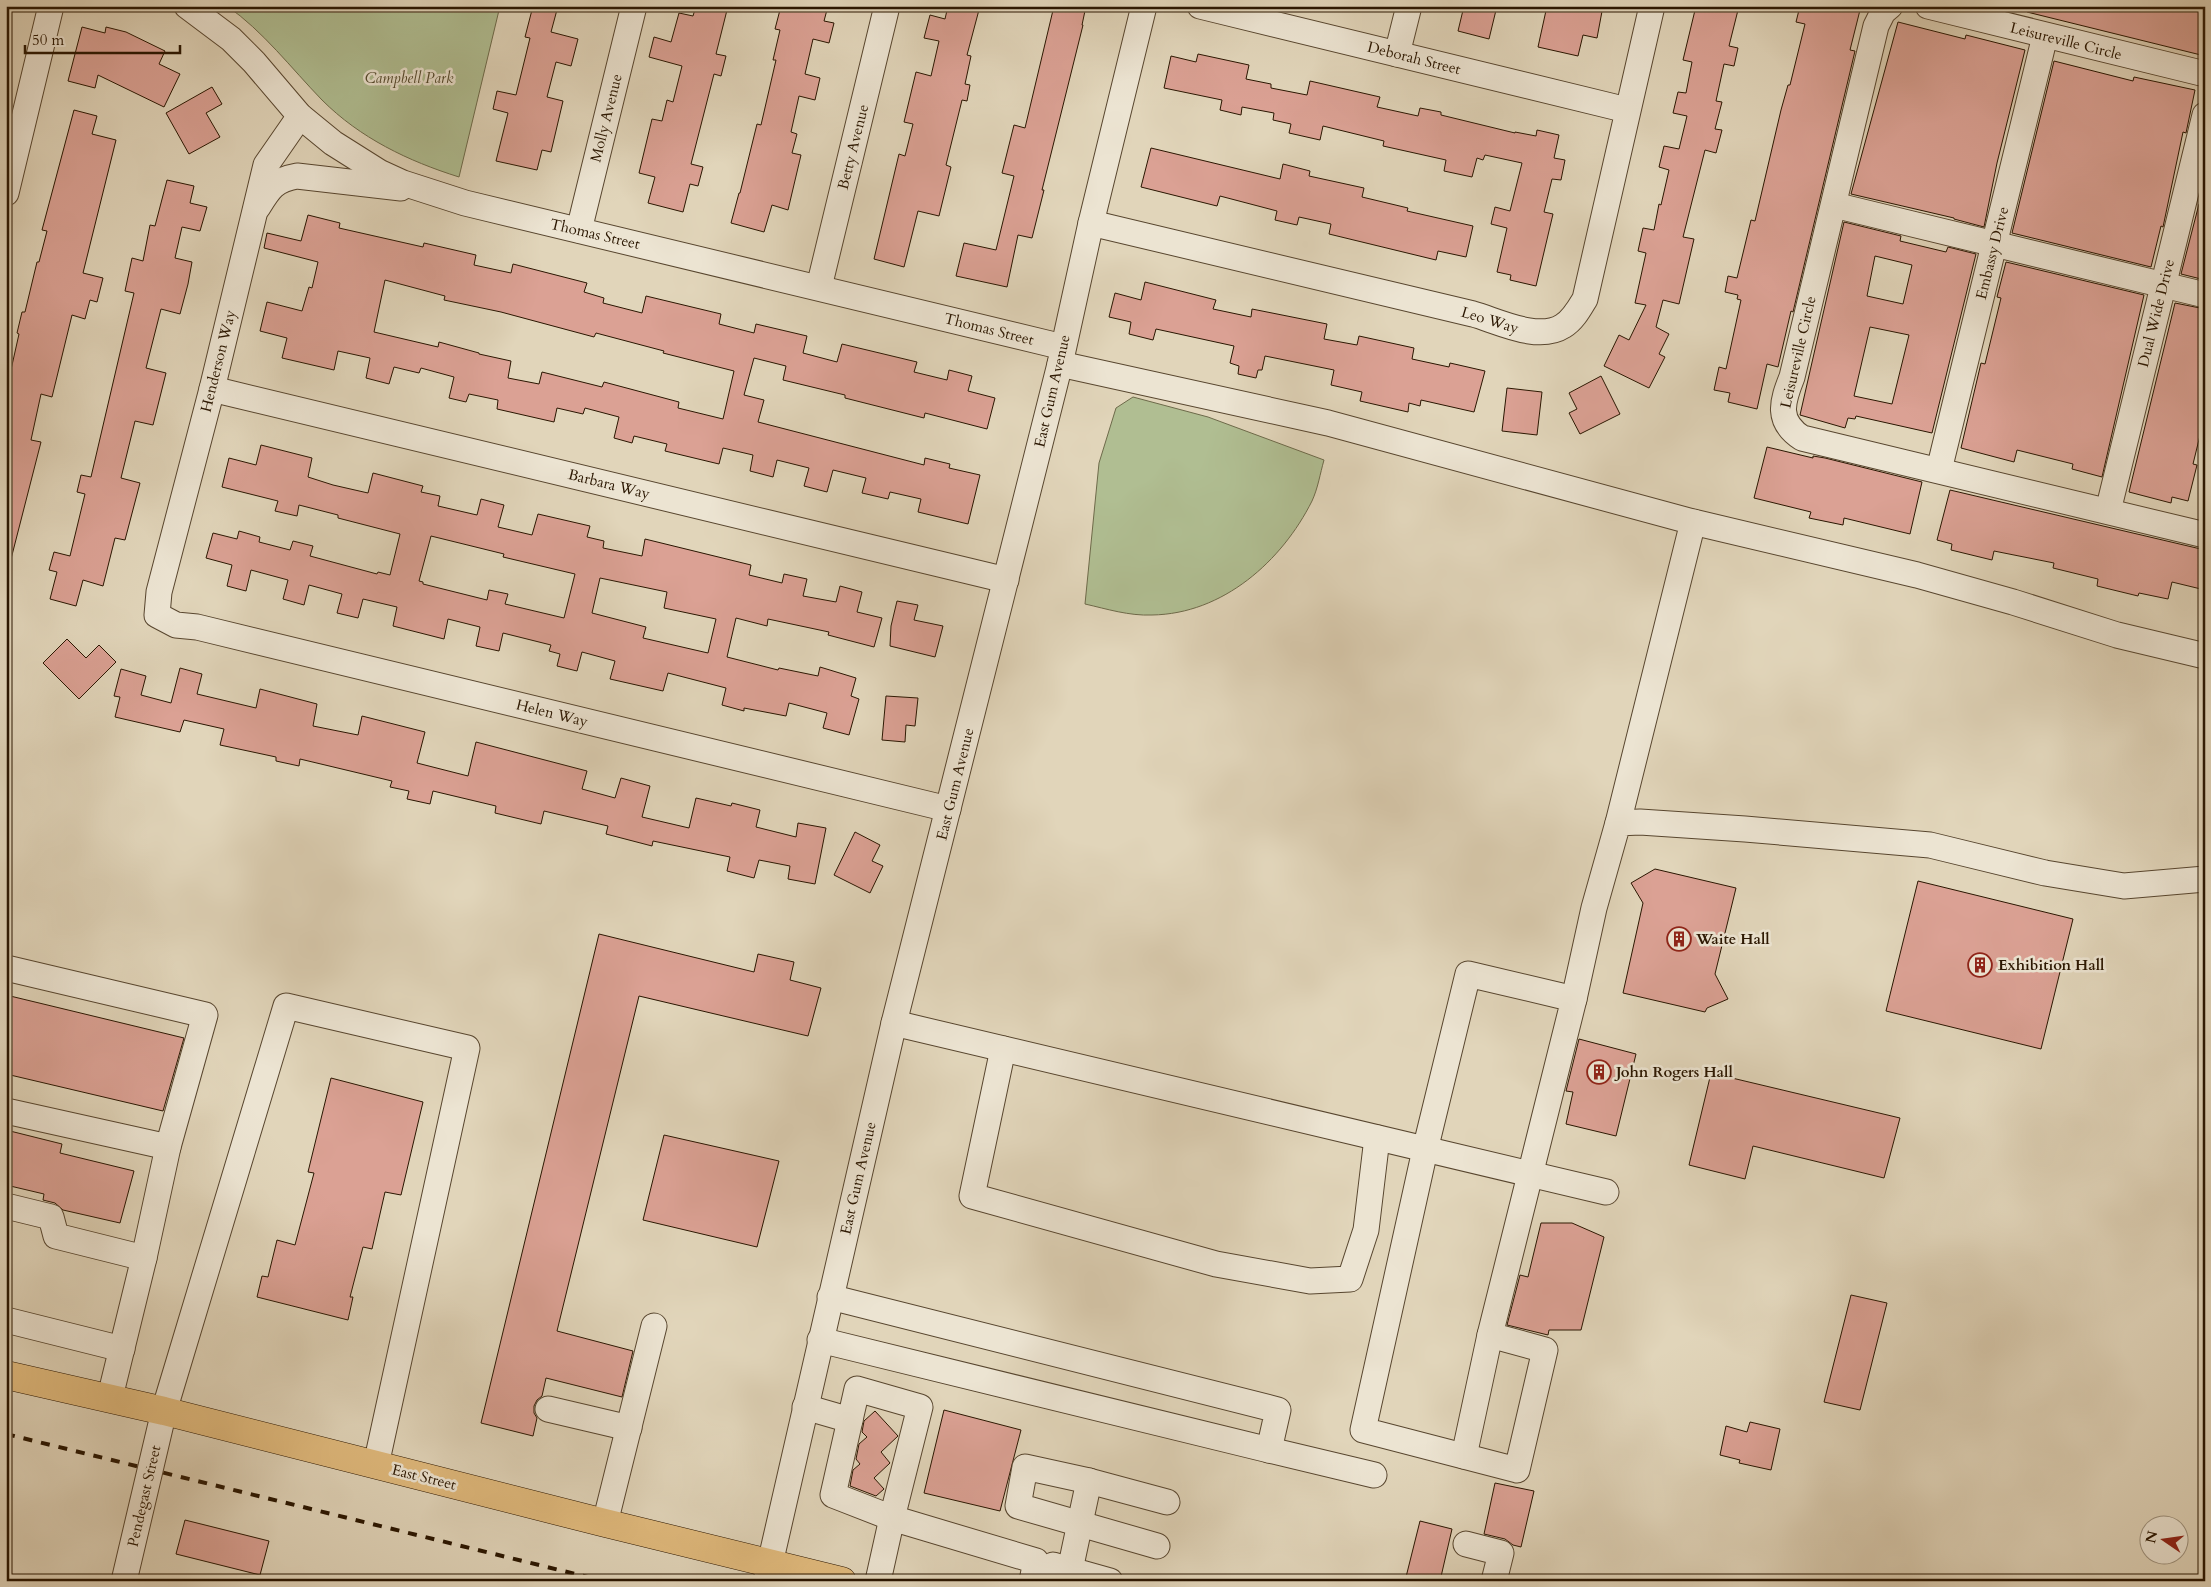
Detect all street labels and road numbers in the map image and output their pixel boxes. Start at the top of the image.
street label: Leisureville Circle [2008,17,2124,65]
street label: Deborah Street [1365,37,1463,79]
street label: Molly Avenue [585,72,627,164]
street label: Betty Avenue [833,102,873,192]
street label: Embassy Drive [1971,204,2013,301]
street label: Thomas Street [548,214,642,254]
street label: Dual Wide Drive [2133,257,2179,369]
street label: Leisureville Circle [1775,294,1821,410]
street label: Leo Way [1459,302,1521,338]
street label: Henderson Way [196,308,240,414]
street label: Thomas Street [942,308,1036,350]
street label: East Gum Avenue [1029,333,1075,449]
street label: Barbara Way [566,464,652,504]
street label: Helen Way [514,694,590,732]
street label: East Gum Avenue [931,726,979,842]
street label: East Gum Avenue [835,1120,881,1236]
street label: Pendegast Street [123,1443,165,1549]
street label: East Street [390,1459,458,1495]

